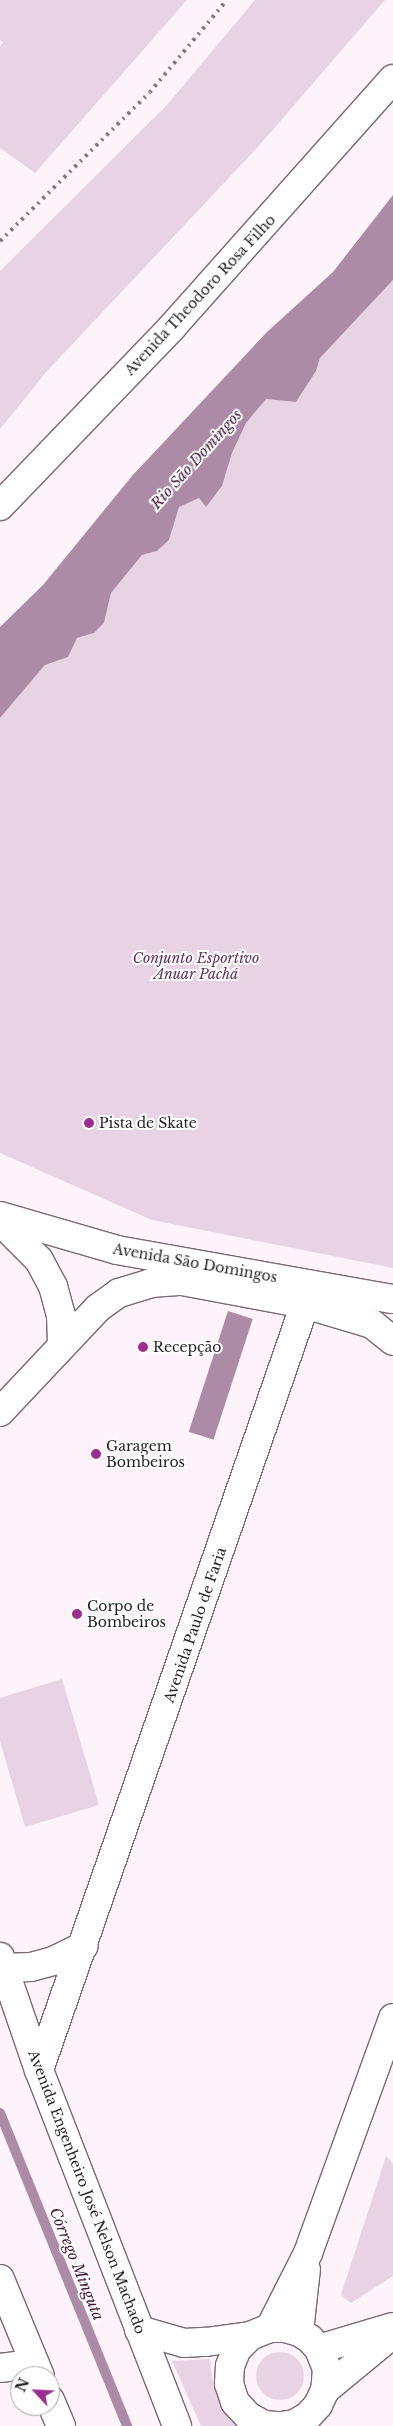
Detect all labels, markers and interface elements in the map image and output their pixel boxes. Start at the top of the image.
street label: Avenida Theodoro Rosa Filho [121,211,279,379]
water label: Rio São Domingos [147,406,245,512]
park label: Conjunto Esportivo Anuar Pachá [133,950,259,982]
place label: Pista de Skate [99,1115,197,1131]
marker: Pista de Skate [83,1117,95,1129]
street label: Avenida São Domingos [111,1240,279,1286]
place label: Recepção [153,1339,221,1355]
marker: Recepção [137,1341,149,1353]
place label: Garagem Bombeiros [106,1438,185,1470]
marker: Garagem Bombeiros [90,1448,102,1460]
street label: Avenida Paulo de Faria [160,1545,230,1705]
place label: Corpo de Bombeiros [87,1598,166,1630]
marker: Corpo de Bombeiros [71,1608,83,1620]
street label: Avenida Engenheiro José Nelson Machado [25,2048,149,2336]
water label: Córrego Minguta [46,2205,108,2323]
north arrow [10,2366,60,2416]
text: N [11,2375,33,2395]

